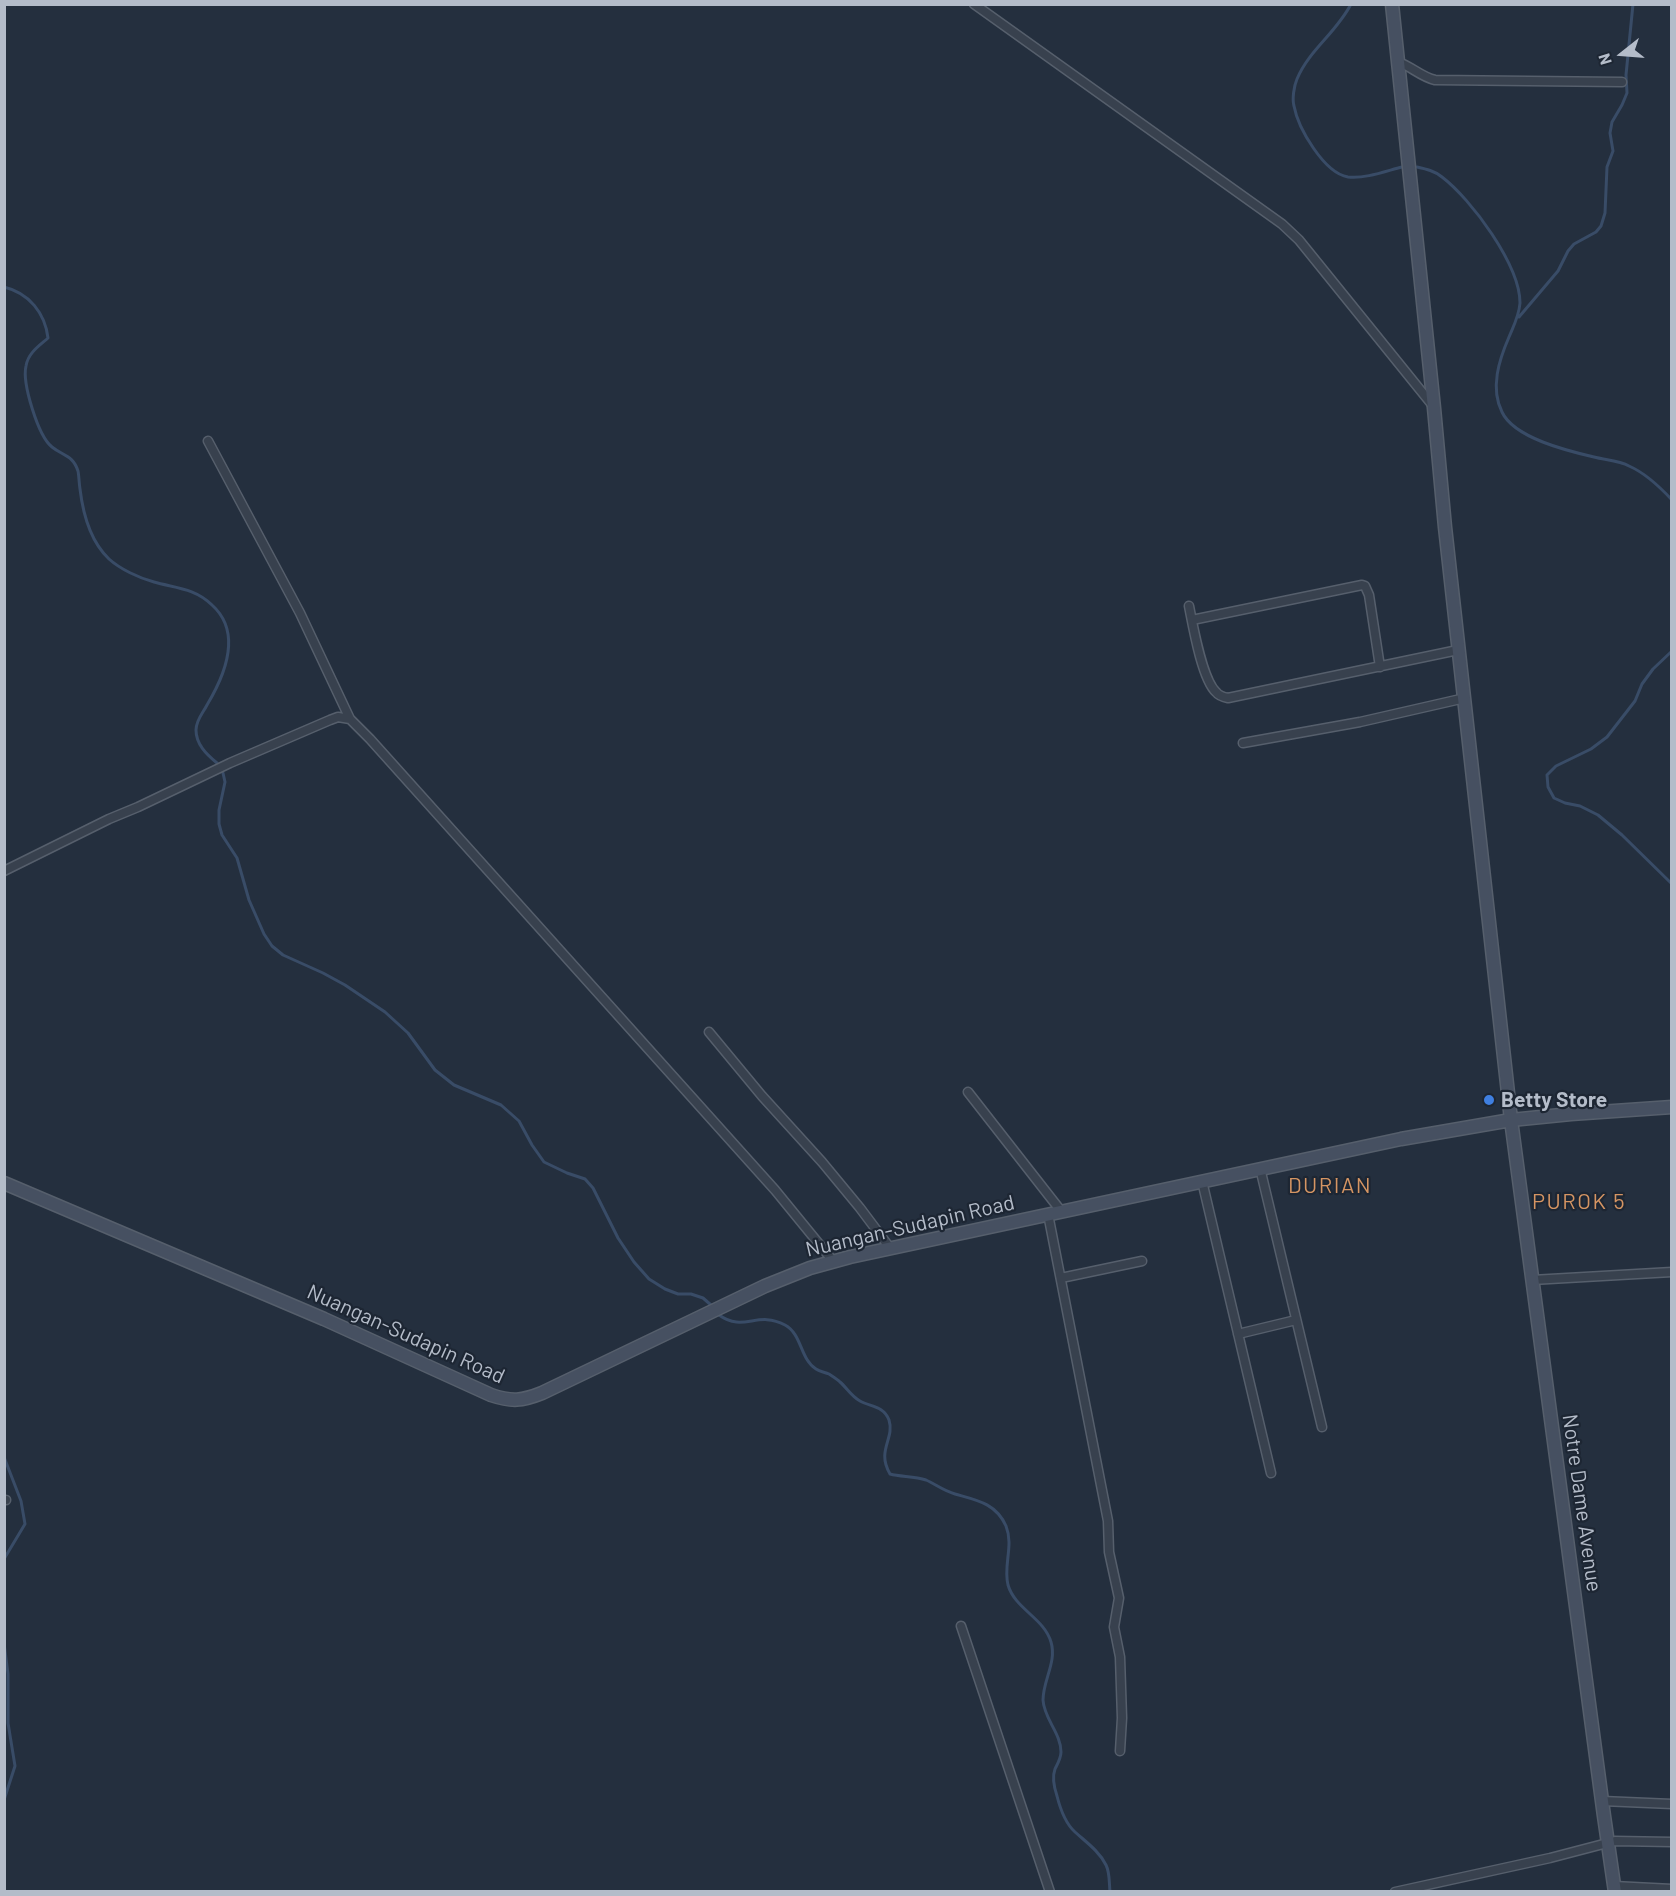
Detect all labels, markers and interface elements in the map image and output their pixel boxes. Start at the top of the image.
north arrow [1592,24,1652,84]
text: N [1594,52,1615,67]
place label: Betty Store [1501,1087,1607,1113]
marker: Betty Store [1482,1093,1496,1107]
district label: DURIAN [1288,1173,1372,1199]
district label: PUROK 5 [1532,1189,1626,1215]
street label: Nuangan-Sudapin Road [803,1190,1017,1262]
street label: Nuangan-Sudapin Road [303,1279,509,1389]
street label: Notre Dame Avenue [1557,1413,1607,1593]

